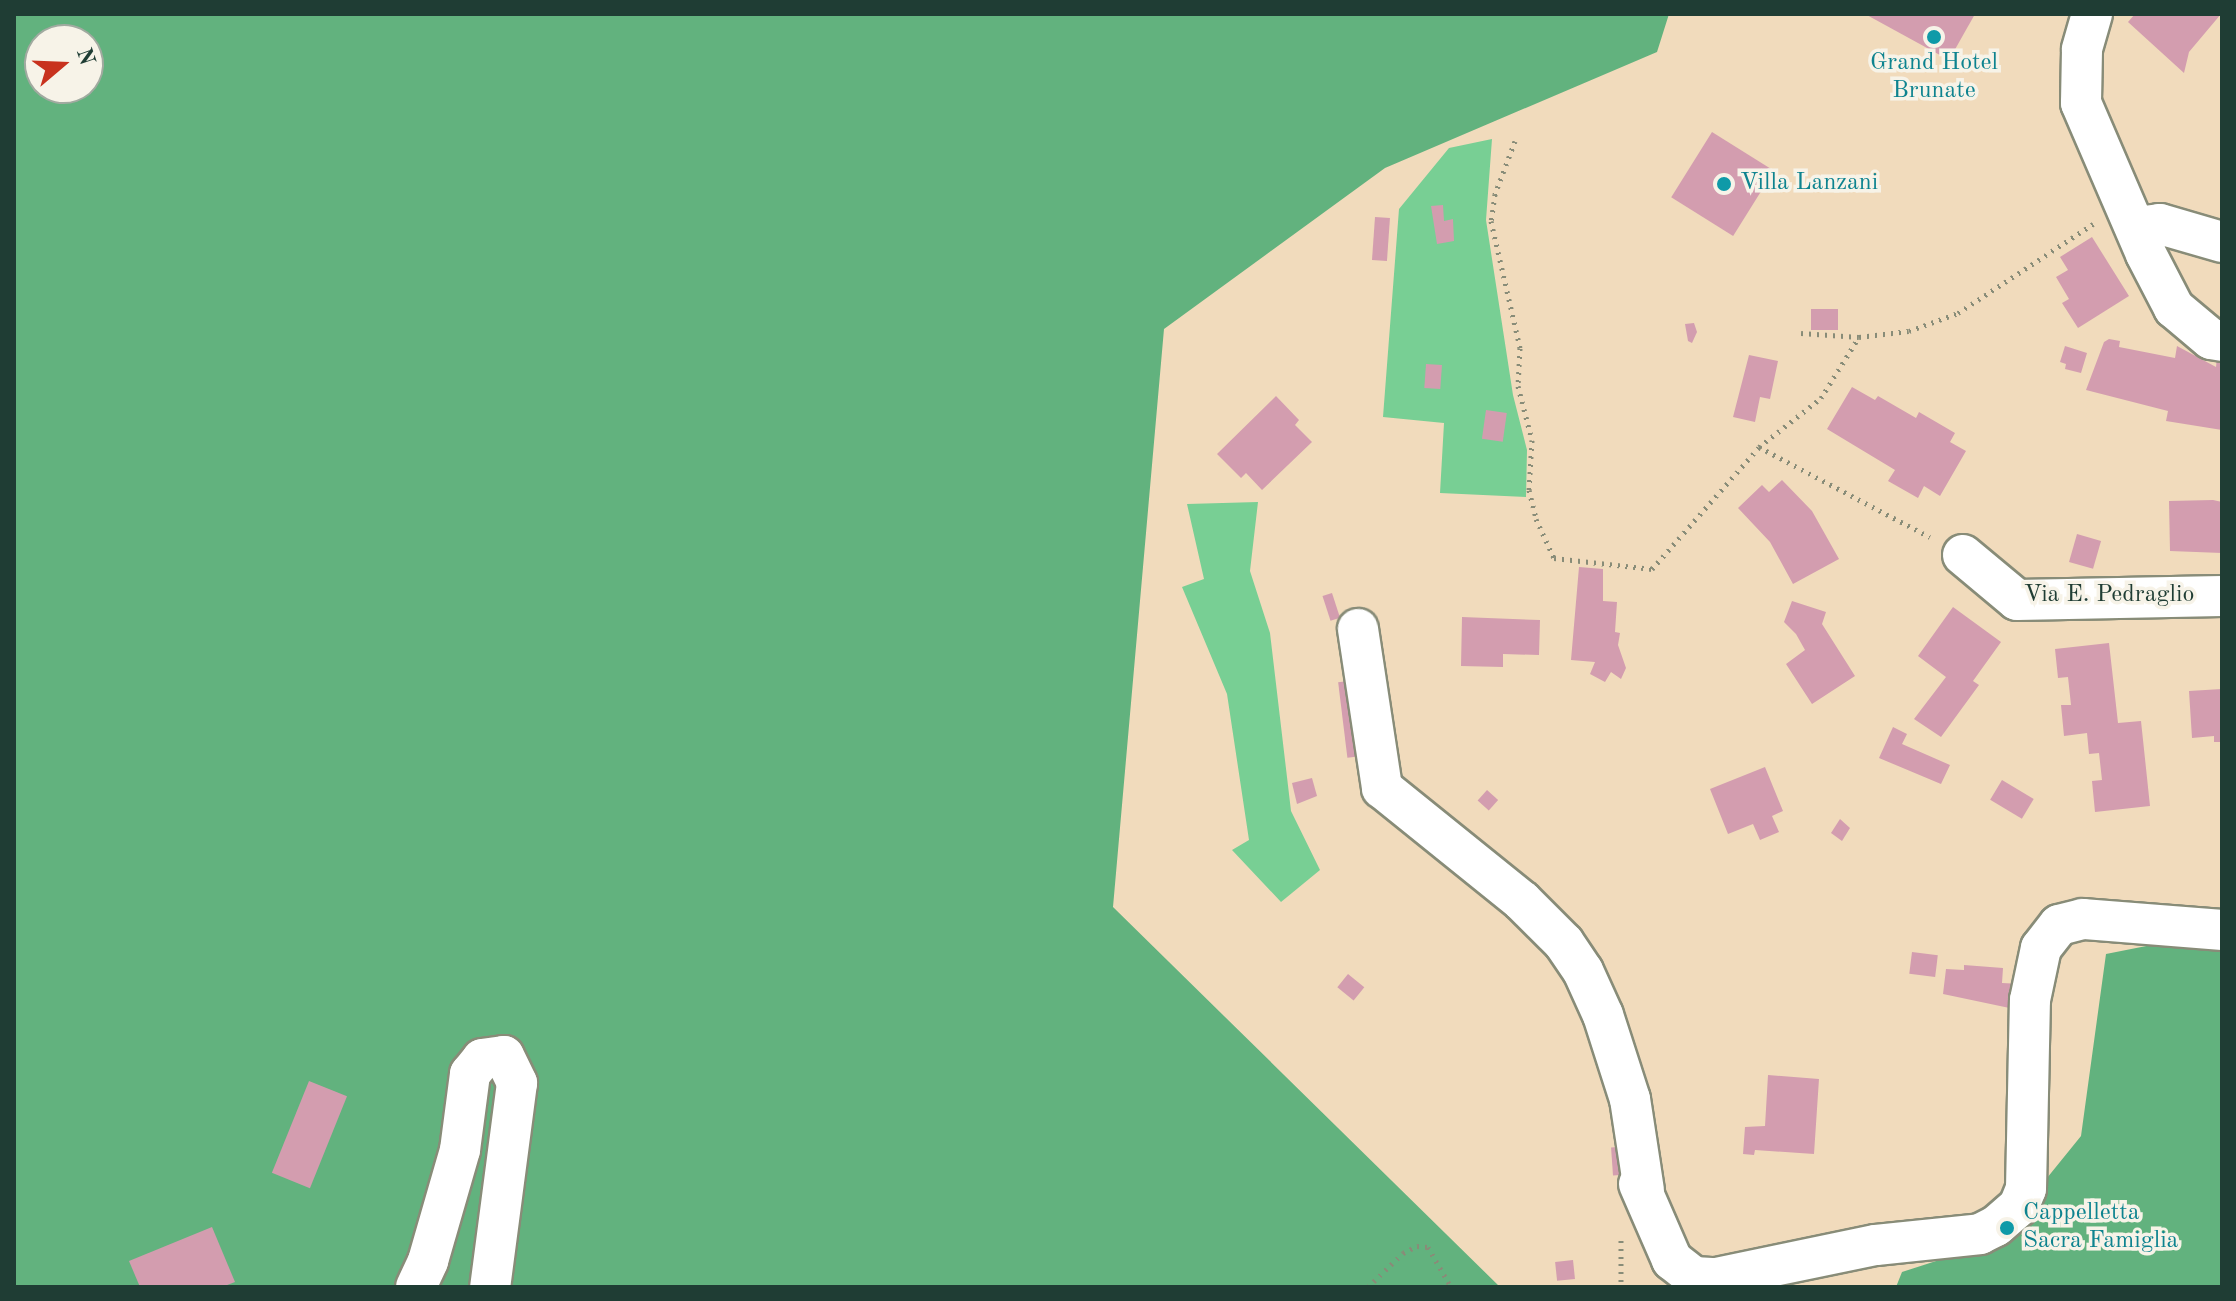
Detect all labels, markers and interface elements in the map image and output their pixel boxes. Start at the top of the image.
north arrow [24,24,104,104]
marker: Grand Hotel Brunate [1925,28,1943,46]
text: N [72,45,98,68]
place label: Grand Hotel Brunate [1870,50,1998,106]
place label: Villa Lanzani [1740,170,1878,198]
marker: Villa Lanzani [1715,175,1733,193]
street label: Via E. Pedraglio [2024,582,2194,610]
place label: Cappelletta Sacra Famiglia [2023,1200,2178,1256]
marker: Cappelletta Sacra Famiglia [1998,1219,2016,1237]

